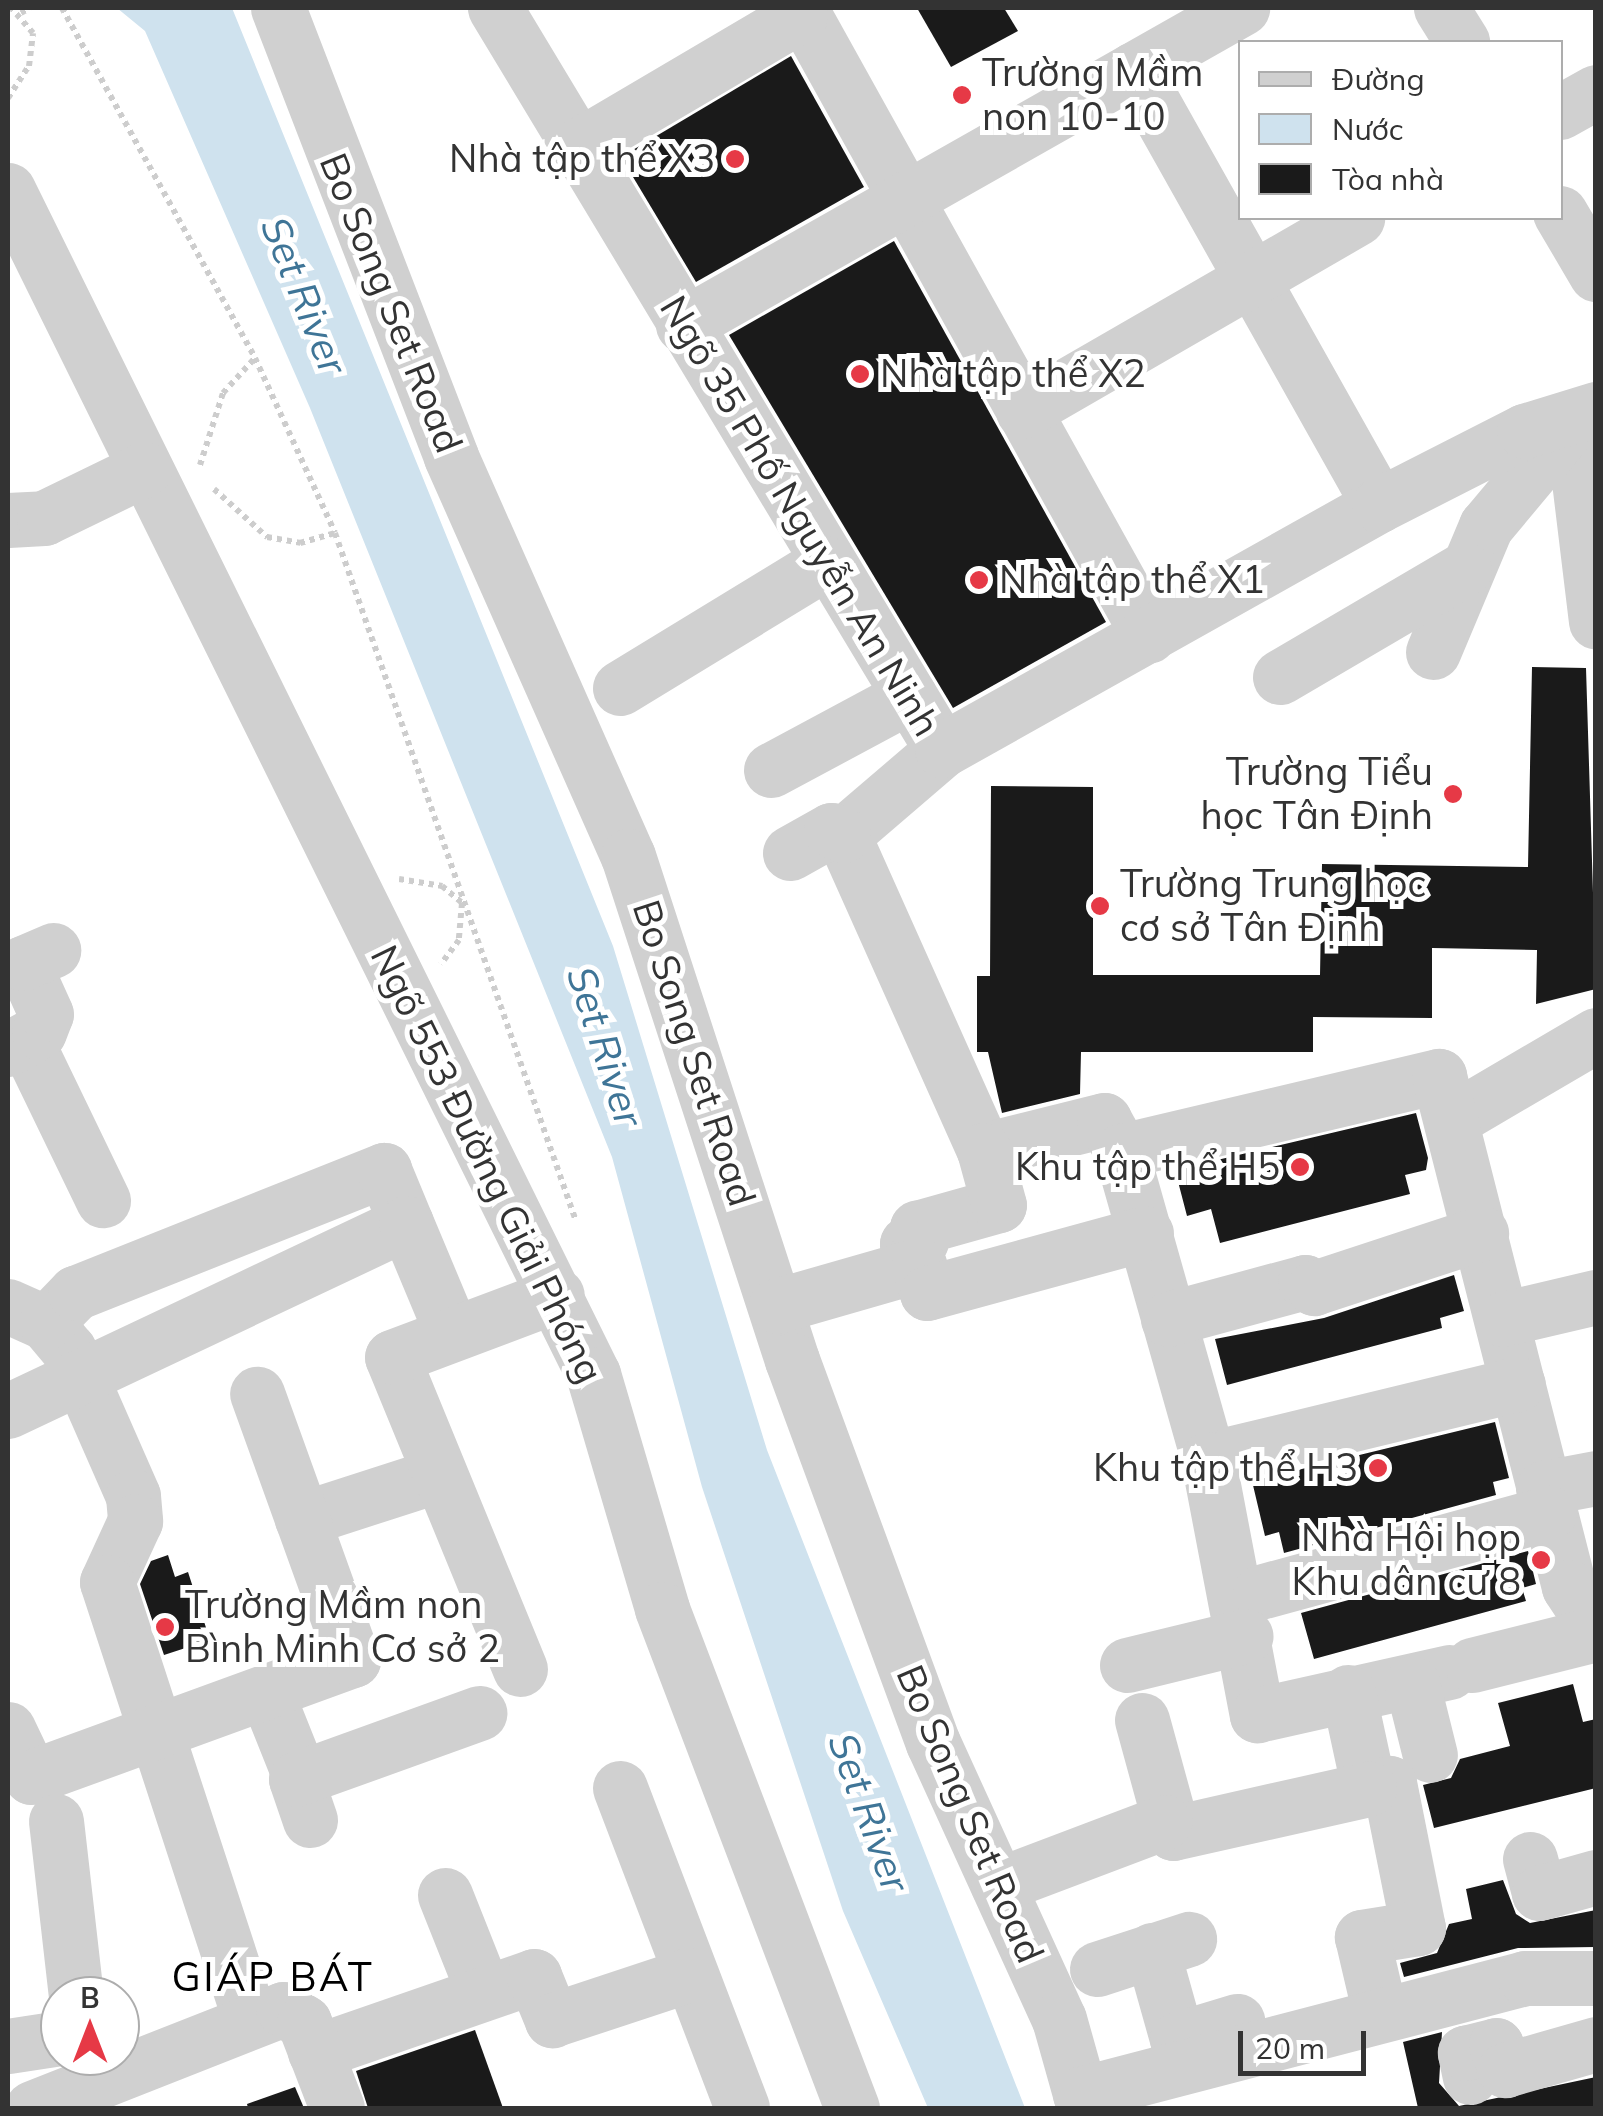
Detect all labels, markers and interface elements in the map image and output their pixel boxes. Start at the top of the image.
legend [1238,40,1563,220]
place label: Trường Mầm non 10-10 [982,50,1203,140]
text: Đường [1332,60,1425,98]
marker: Trường Mầm non 10-10 [951,84,973,106]
text: Nước [1332,110,1404,148]
place label: Nhà tập thể X3 [449,136,715,182]
street label: Bo Song Set Road [310,147,472,459]
marker: Nhà tập thể X3 [724,148,746,170]
text: Tòa nhà [1332,160,1444,198]
water label: Set River [252,209,358,381]
street label: Ngõ 35 Phố Nguyễn An Ninh [650,288,950,744]
place label: Nhà tập thể X2 [880,351,1146,397]
marker: Nhà tập thể X2 [849,363,871,385]
place label: Nhà tập thể X1 [999,557,1265,603]
marker: Nhà tập thể X1 [968,569,990,591]
place label: Trường Tiểu học Tân Định [1200,749,1433,838]
marker: Trường Tiểu học Tân Định [1442,783,1464,805]
place label: Trường Trung học cơ sở Tân Định [1120,861,1426,951]
street label: Bo Song Set Road [623,894,765,1212]
marker: Trường Trung học cơ sở Tân Định [1089,895,1111,917]
street label: Ngõ 553 Đường Giải Phóng [361,938,613,1390]
water label: Set River [558,960,654,1132]
place label: Khu tập thể H5 [1015,1144,1280,1190]
marker: Khu tập thể H5 [1289,1156,1311,1178]
place label: Khu tập thể H3 [1093,1445,1358,1491]
marker: Khu tập thể H3 [1367,1457,1389,1479]
place label: Nhà Hội họp Khu dân cư 8 [1292,1515,1521,1605]
marker: Nhà Hội họp Khu dân cư 8 [1530,1549,1552,1571]
place label: Trường Mầm non Bình Minh Cơ sở 2 [185,1582,500,1672]
marker: Trường Mầm non Bình Minh Cơ sở 2 [154,1616,176,1638]
street label: Bo Song Set Road [887,1658,1053,1970]
water label: Set River [819,1726,921,1898]
district label: GIÁP BÁT [172,1952,374,2000]
north arrow [40,1976,140,2076]
text: B [80,1980,100,2015]
scale bar [1243,2011,1370,2073]
text: 20 m [1255,2029,1325,2067]

